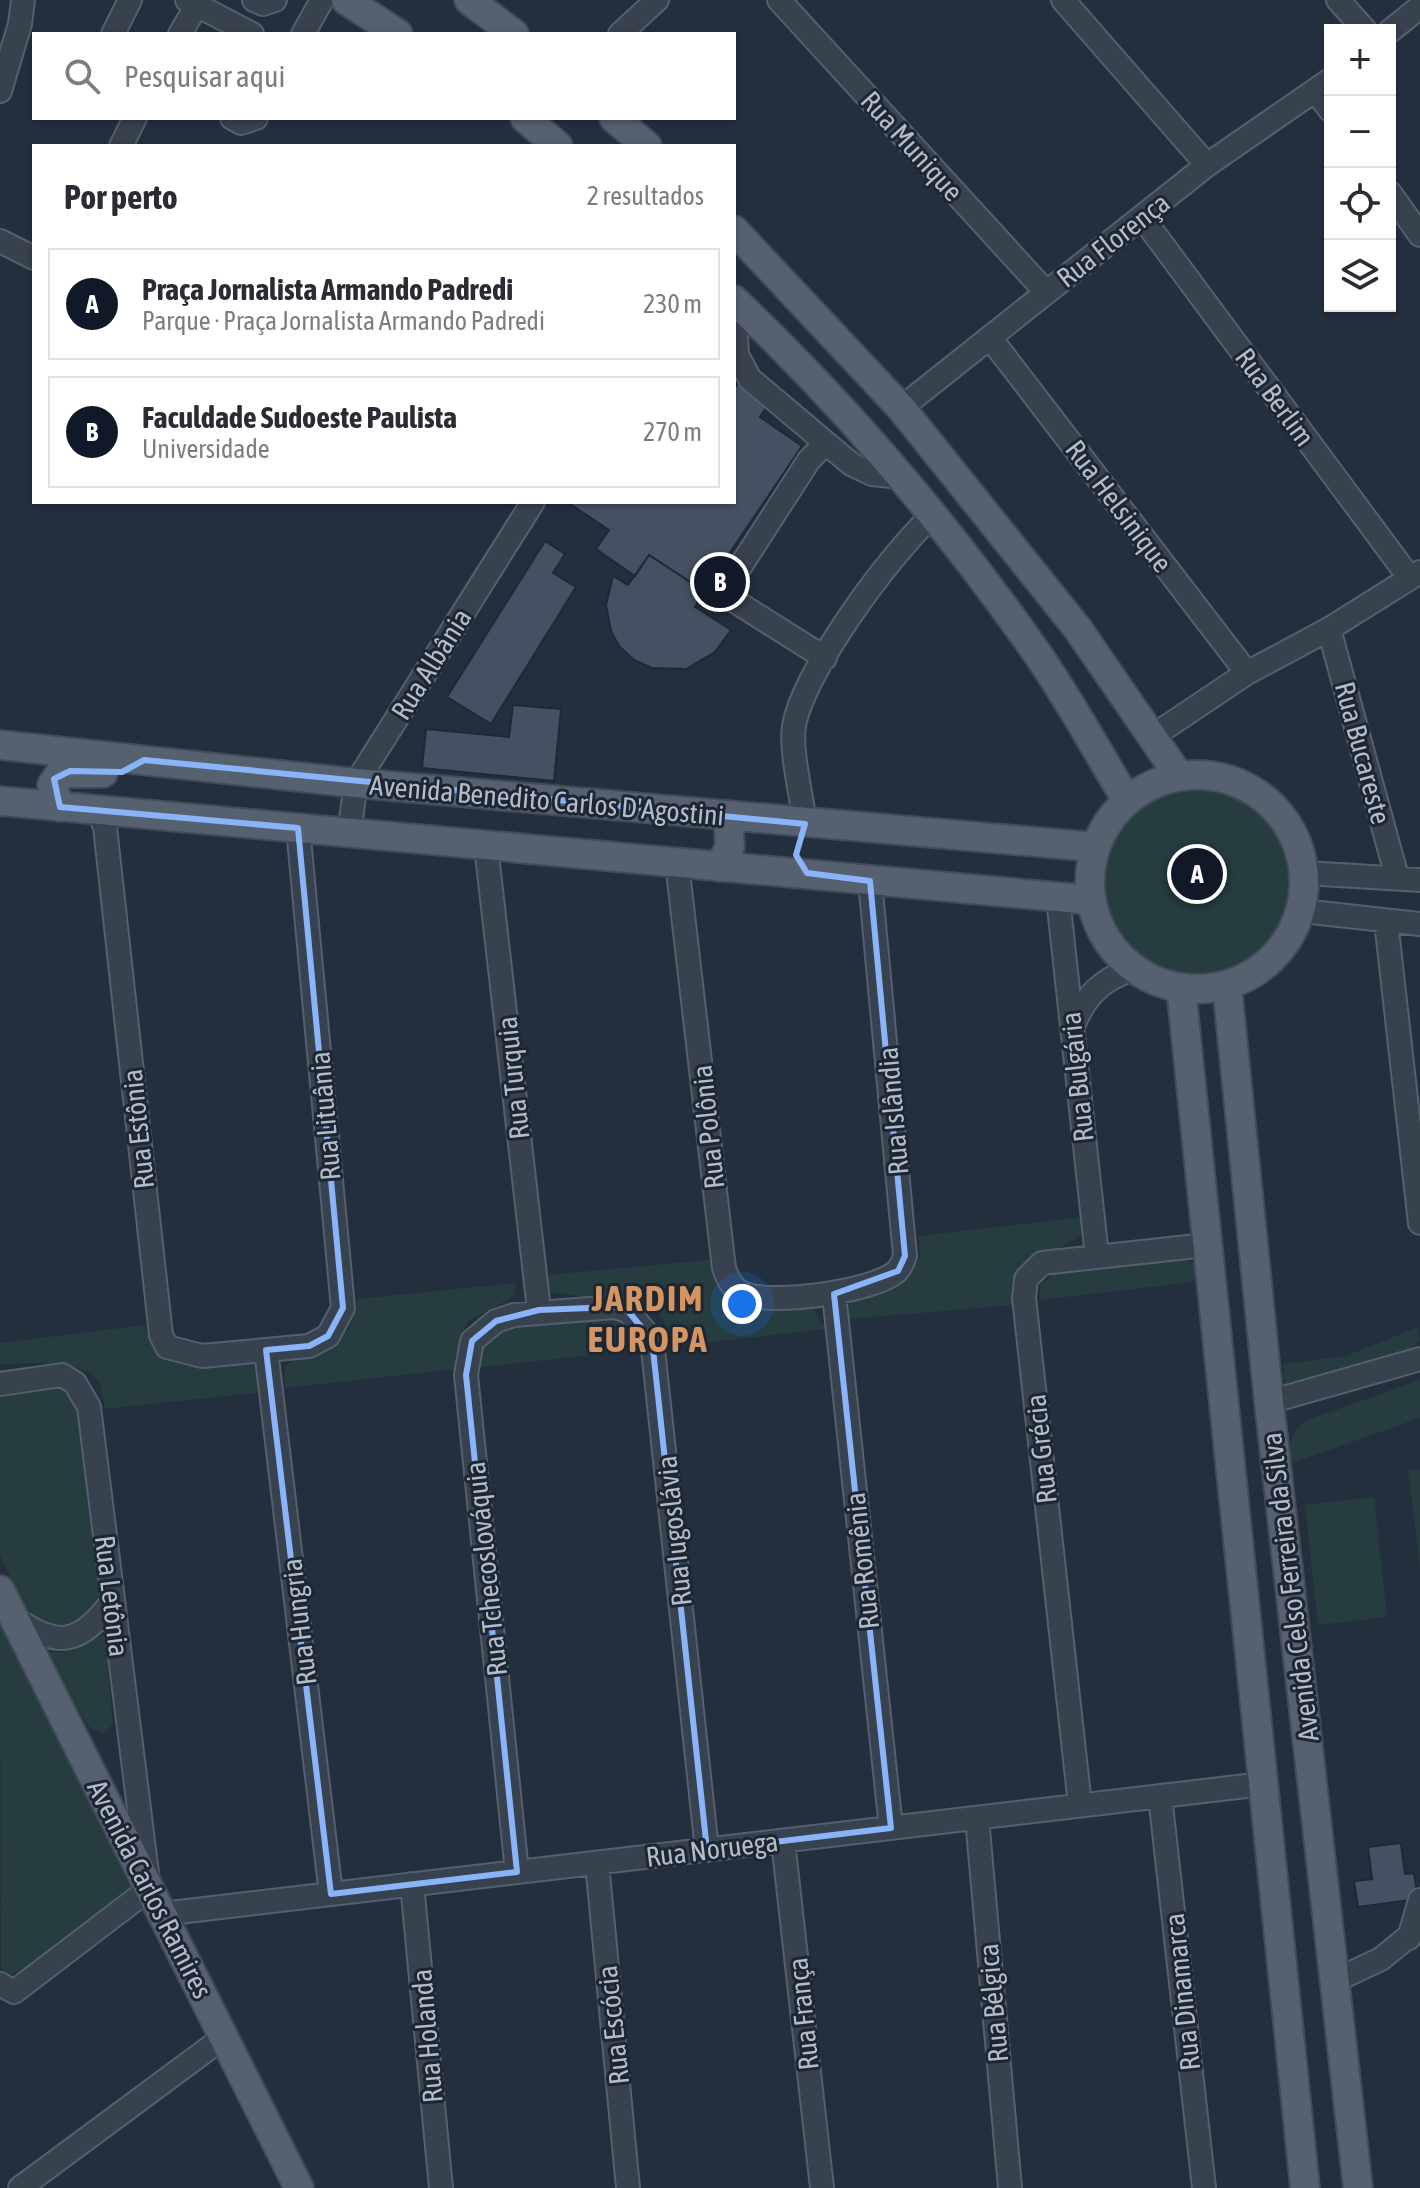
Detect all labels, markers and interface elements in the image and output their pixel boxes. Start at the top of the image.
map controls [1324,24,1396,312]
button: + [1324,24,1396,96]
search box [32,32,736,120]
icon: search [60,54,104,98]
text: Pesquisar aqui [124,59,285,93]
street label: Rua Munique [855,85,969,207]
button: − [1324,96,1396,168]
button: locate [1324,168,1396,240]
text: Por perto [64,177,178,216]
text: 2 resultados [587,181,704,211]
street label: Rua Florença [1050,186,1176,294]
button: layers [1324,240,1396,312]
text: Praça Jornalista Armando Padredi [142,272,513,306]
text: A [86,289,98,319]
text: 230 m [643,289,702,319]
text: Parque · Praça Jornalista Armando Padredi [142,306,545,336]
street label: Rua Berlim [1229,342,1321,452]
text: Faculdade Sudoeste Paulista [142,400,457,434]
text: B [86,417,98,447]
text: 270 m [643,417,702,447]
text: Universidade [142,434,270,464]
street label: Rua Helsinique [1059,434,1179,578]
pin: B [694,552,746,612]
street label: Rua Albânia [384,603,478,725]
street label: Rua Bucareste [1329,678,1397,828]
street label: Avenida Benedito Carlos D'Agostini [369,769,725,831]
pin: A [1171,844,1223,904]
street label: Rua Bulgária [1054,1010,1100,1144]
street label: Rua Turquia [491,1015,535,1141]
street label: Rua Islândia [871,1046,915,1176]
street label: Rua Lituânia [303,1050,347,1182]
street label: Rua Polônia [686,1064,730,1190]
street label: Rua Estônia [116,1068,160,1190]
district label: JARDIM EUROPA [587,1277,709,1360]
your location [722,1284,762,1324]
street label: Rua Grécia [1019,1393,1063,1505]
street label: Avenida Celso Ferreira da Silva [1255,1431,1325,1743]
street label: Rua Iugoslávia [650,1454,698,1608]
street label: Rua Tchecoslováquia [459,1460,513,1678]
street label: Rua Romênia [839,1491,885,1631]
street label: Rua Letônia [89,1534,135,1658]
street label: Rua Hungria [275,1557,323,1687]
street label: Avenida Carlos Ramires [81,1775,219,2003]
street label: Rua Noruega [644,1825,780,1873]
street label: Rua Dinamarca [1158,1912,1206,2072]
street label: Rua Bélgica [972,1942,1014,2064]
street label: Rua França [781,1956,825,2072]
street label: Rua Escócia [591,1964,635,2086]
street label: Rua Holanda [405,1968,449,2104]

